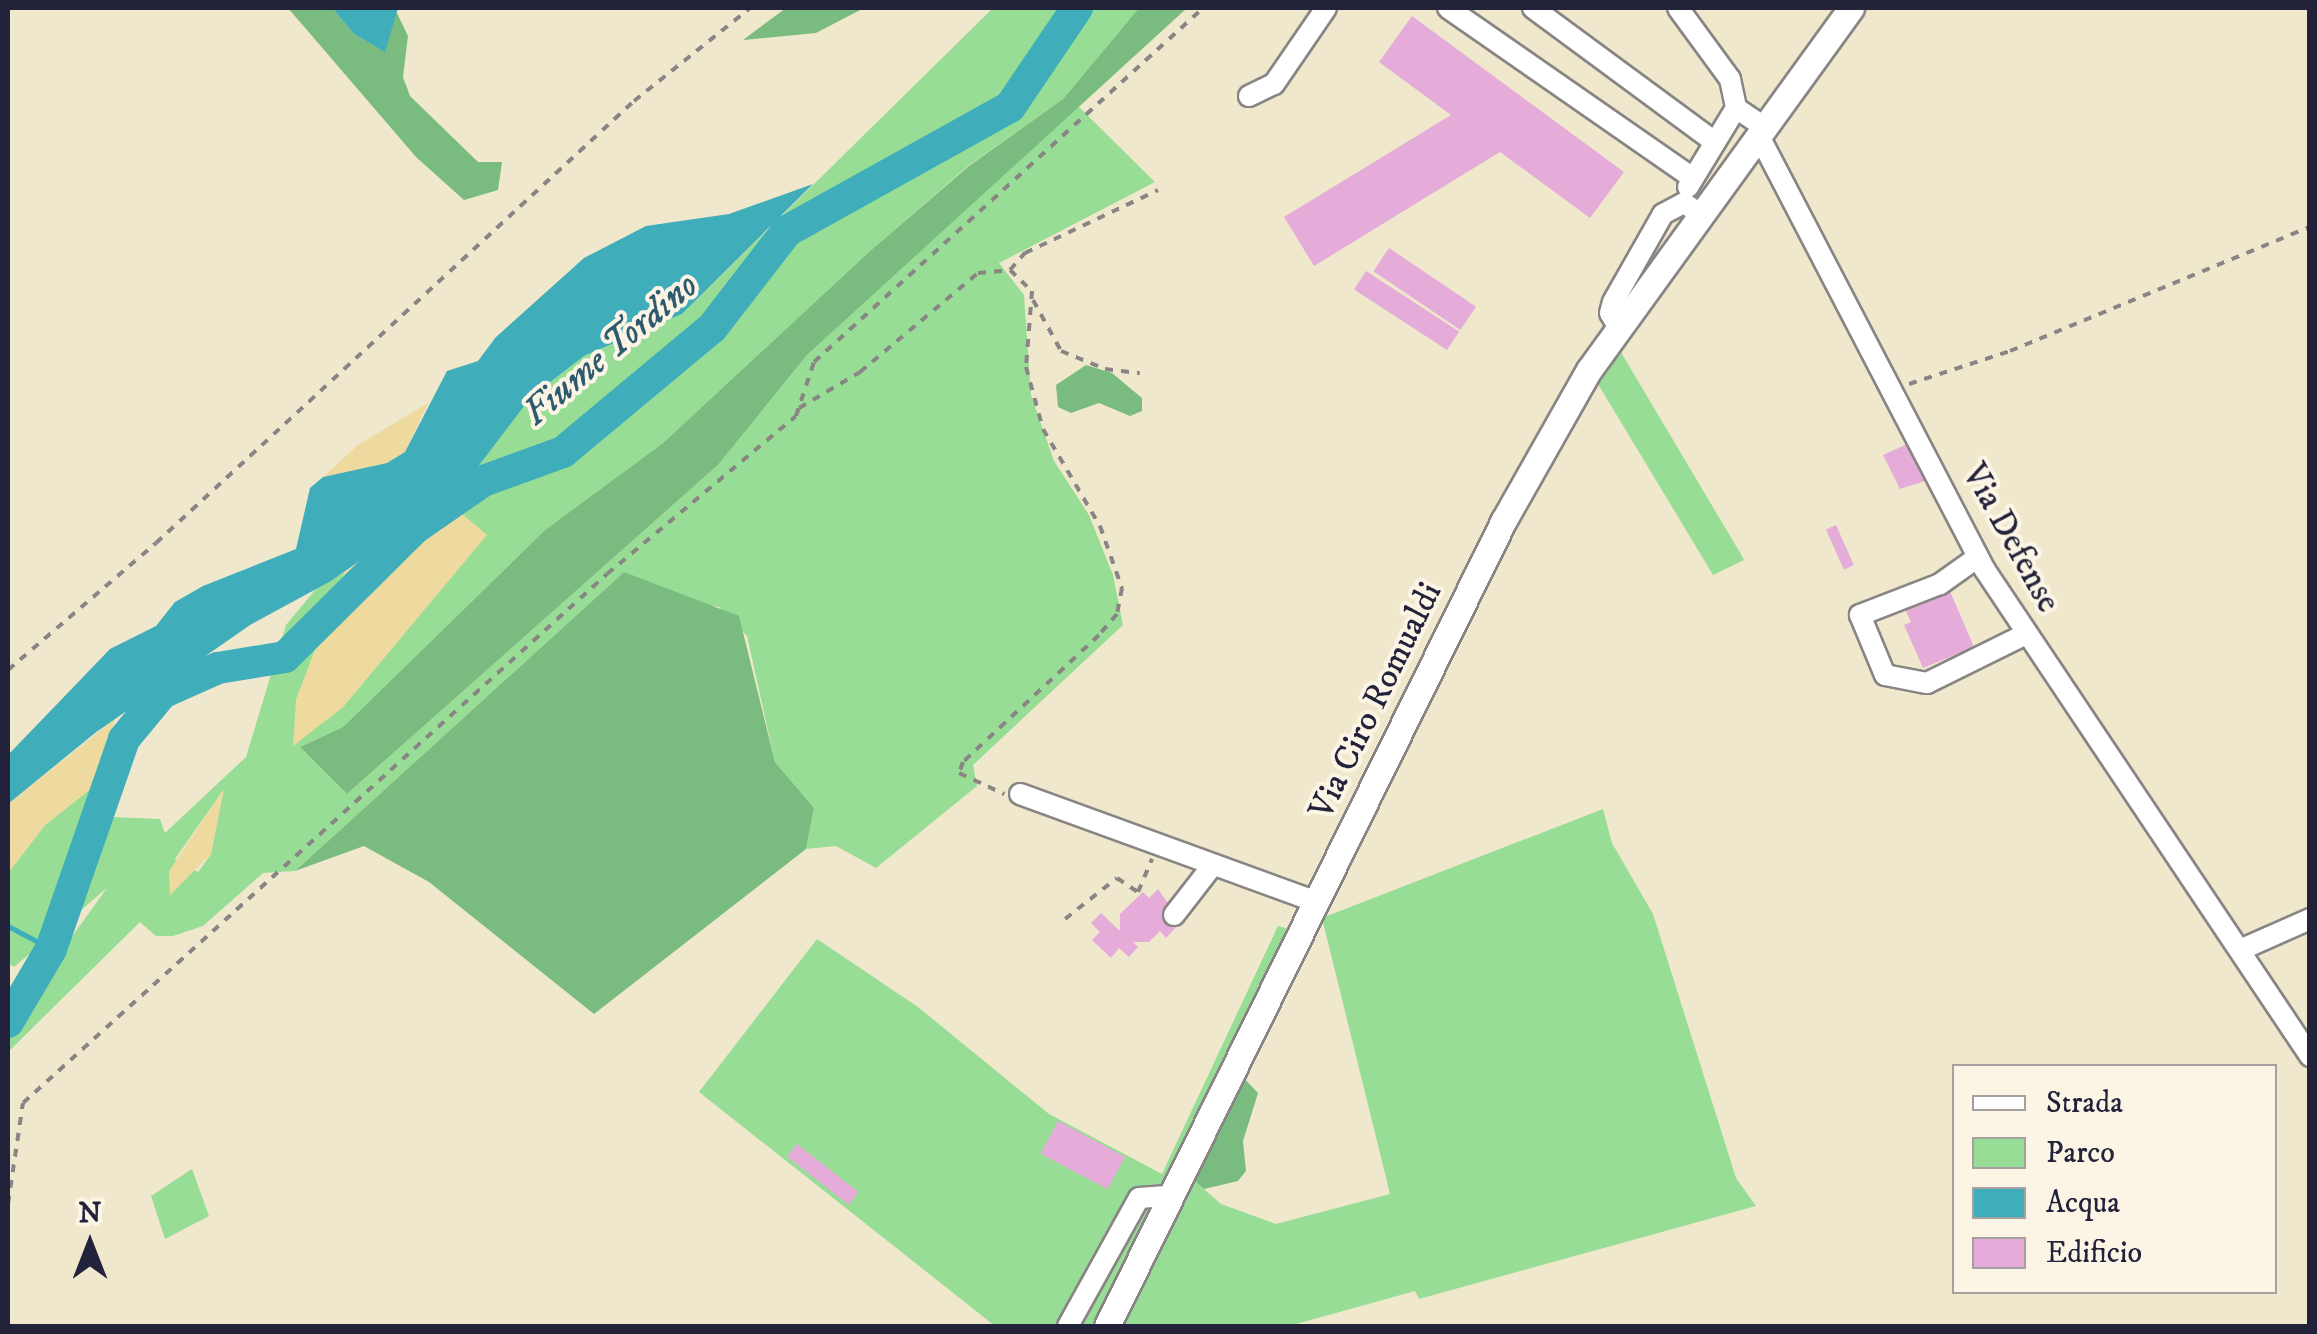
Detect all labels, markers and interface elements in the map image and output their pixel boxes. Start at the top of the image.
water label: Fiume Tordino [514,264,708,436]
street label: Via Defense [1953,456,2069,620]
street label: Via Ciro Romualdi [1301,576,1451,826]
legend [1952,1064,2277,1294]
text: Strada [2046,1085,2123,1122]
text: Parco [2046,1135,2115,1172]
text: Acqua [2046,1185,2120,1222]
north arrow [40,1194,140,1294]
text: N [79,1196,101,1231]
text: Edificio [2046,1235,2142,1272]

